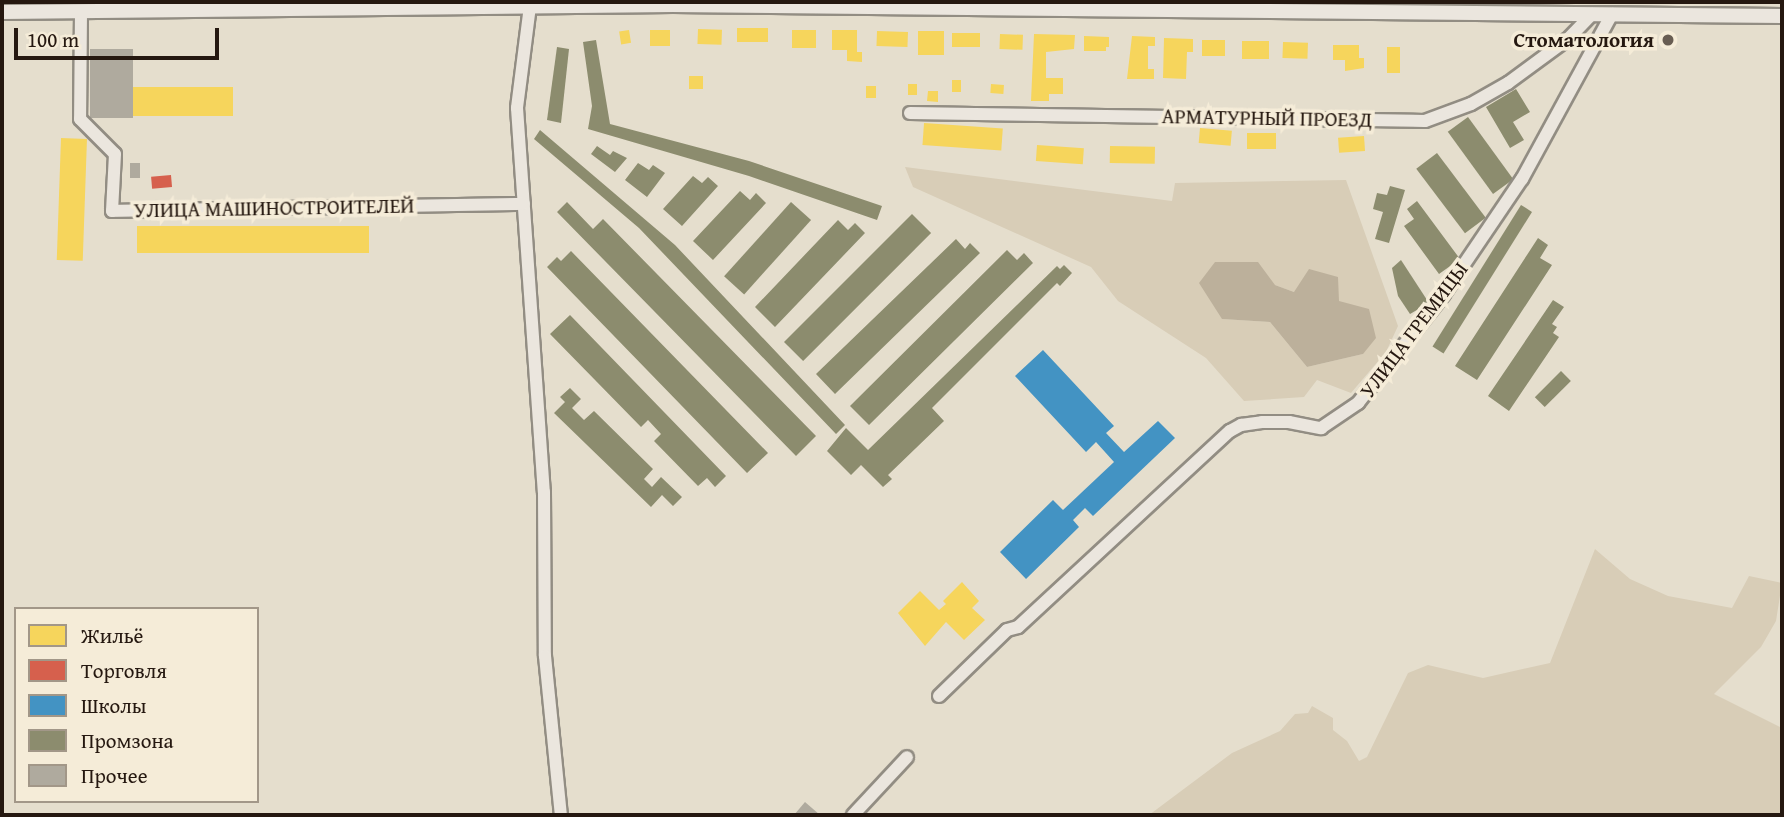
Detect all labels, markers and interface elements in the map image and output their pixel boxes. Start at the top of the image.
scale bar [18,14,222,58]
text: 100 m [27,24,79,55]
place label: Стоматология [1513,27,1654,53]
marker: Стоматология [1660,32,1676,48]
street label: АРМАТУРНЫЙ ПРОЕЗД [1162,104,1372,132]
street label: УЛИЦА МАШИНОСТРОИТЕЛЕЙ [133,193,415,223]
street label: УЛИЦА ГРЕМИЦЫ [1355,257,1473,403]
legend [14,607,259,803]
text: Жильё [81,620,143,651]
text: Торговля [81,655,167,686]
text: Школы [81,690,147,721]
text: Промзона [81,725,174,756]
text: Прочее [81,760,148,791]

